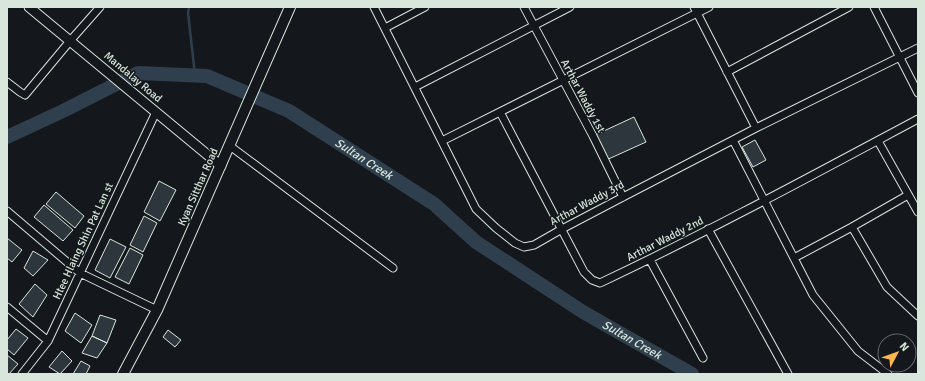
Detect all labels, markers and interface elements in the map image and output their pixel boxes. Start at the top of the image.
street label: Mandalay Road [101,49,165,105]
street label: Arthar Waddy 1st [558,57,608,135]
water label: Sultan Creek [332,135,396,184]
street label: Kyan Sitthar Road [175,146,221,228]
street label: Arthar Waddy 3rd [548,178,627,228]
street label: Htee Hlaing Shin Pat Lan st [50,180,116,302]
street label: Arthar Waddy 2nd [624,214,706,264]
water label: Sultan Creek [600,317,665,363]
north arrow [877,333,917,373]
text: N [897,340,912,354]

